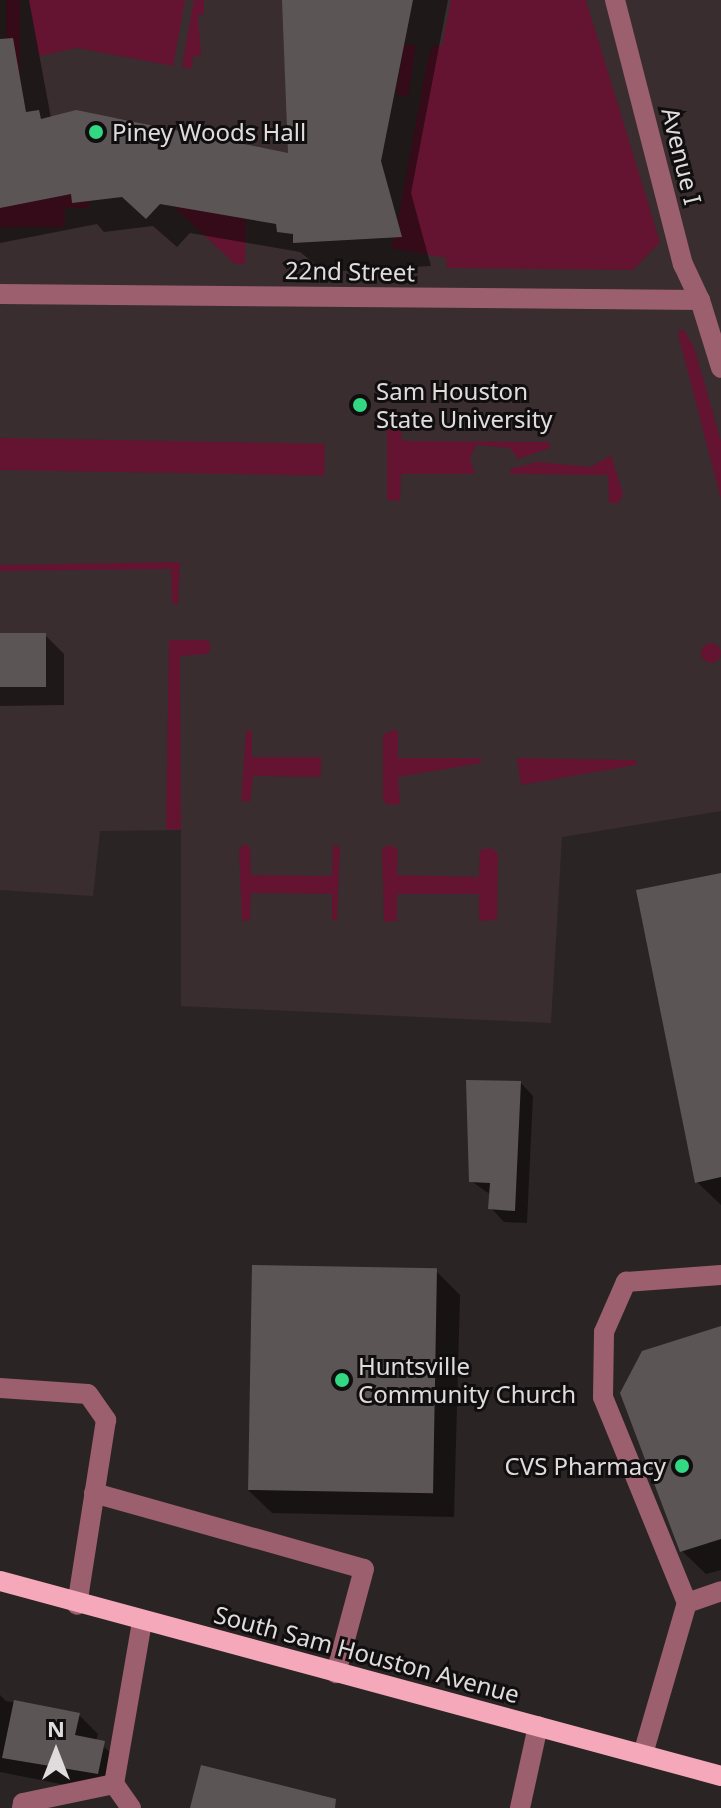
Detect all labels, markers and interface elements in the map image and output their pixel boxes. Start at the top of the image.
street label: Avenue I [656,105,708,207]
place label: Piney Woods Hall [112,118,306,146]
marker: Piney Woods Hall [87,123,105,141]
street label: 22nd Street [285,255,415,287]
place label: Sam Houston State University [376,377,553,433]
marker: Sam Houston State University [351,396,369,414]
place label: Huntsville Community Church [358,1352,576,1408]
marker: Huntsville Community Church [333,1371,351,1389]
place label: CVS Pharmacy [505,1452,666,1480]
marker: CVS Pharmacy [673,1457,691,1475]
street label: South Sam Houston Avenue [211,1599,523,1709]
north arrow [16,1712,96,1792]
text: N [47,1713,65,1743]

